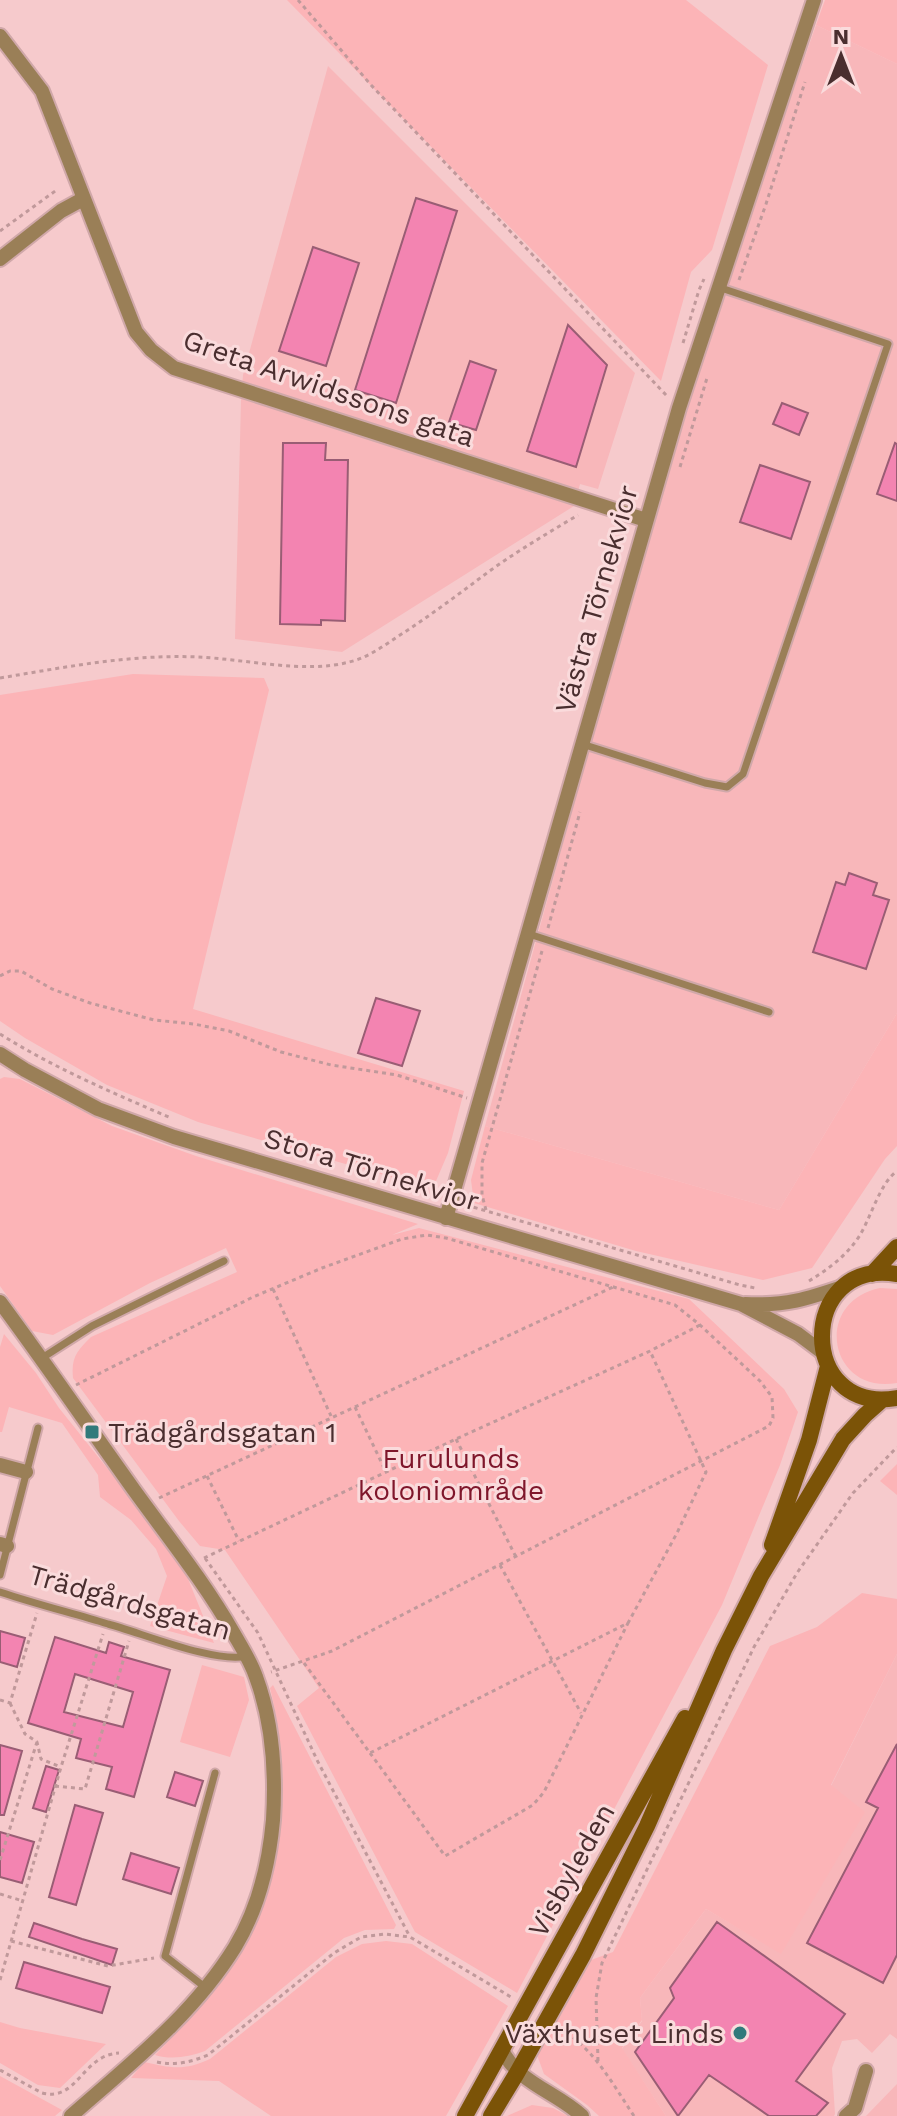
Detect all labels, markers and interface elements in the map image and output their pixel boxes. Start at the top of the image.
north arrow [801,16,881,96]
text: N [833,24,849,49]
street label: Greta Arwidssons gata [179,323,479,454]
street label: Västra Törnekvior [548,481,645,717]
street label: Stora Törnekvior [260,1121,483,1218]
place label: Trädgårdsgatan 1 [108,1416,336,1449]
marker: Trädgårdsgatan 1 [83,1423,101,1441]
park label: Furulunds koloniområde [358,1442,544,1507]
street label: Trädgårdsgatan [25,1558,235,1647]
street label: Visbyleden [521,1798,622,1943]
place label: Växthuset Linds [505,2017,724,2050]
marker: Växthuset Linds [731,2024,749,2042]

